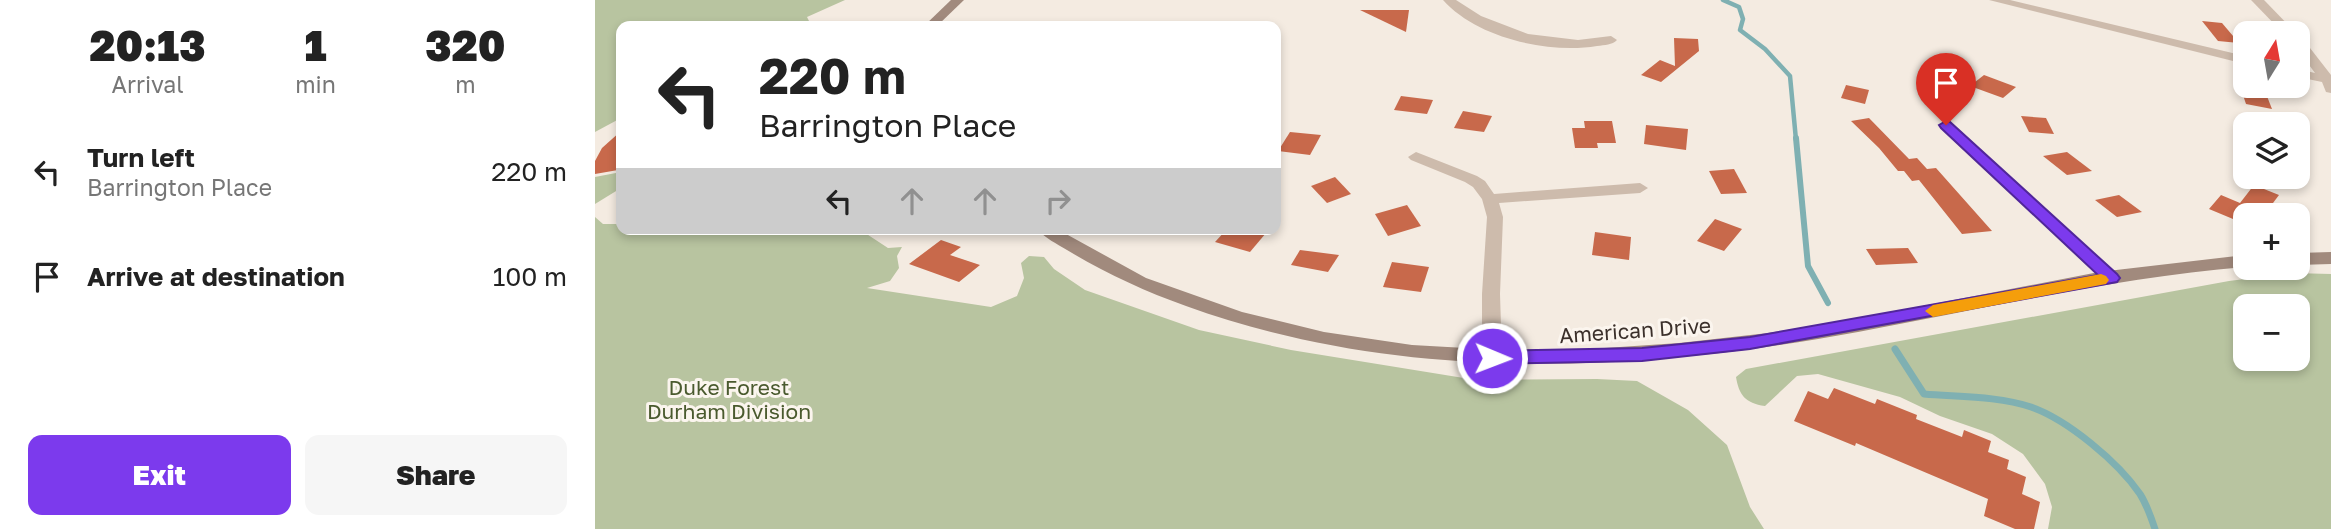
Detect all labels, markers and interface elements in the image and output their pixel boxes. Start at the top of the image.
text: 20:13 [89,20,206,70]
text: 1 [304,20,327,70]
text: 320 [425,20,506,70]
north arrow [2233,21,2310,98]
map controls [2233,21,2310,371]
text: 220 m [759,46,906,105]
icon: left [644,49,735,140]
pin [1916,53,1976,125]
icon: arrive [1927,64,1965,102]
text: Arrival [112,70,184,98]
text: min [295,70,336,98]
text: m [455,70,476,98]
text: Barrington Place [759,106,1016,144]
button: layers [2233,112,2310,189]
text: Turn left [87,142,195,173]
icon: left [28,153,66,191]
text: 220 m [491,156,567,187]
text: Barrington Place [87,173,272,201]
icon: left [820,182,858,220]
icon: ahead [893,182,931,220]
icon: ahead [966,182,1004,220]
icon: right [1039,182,1077,220]
button: + [2233,203,2310,280]
icon: arrive [28,258,66,296]
text: Arrive at destination [87,261,345,292]
text: 100 m [493,261,567,292]
button: − [2233,294,2310,371]
street label: American Drive [1558,312,1712,348]
position arrow [1455,321,1529,395]
park label: Duke Forest Durham Division [647,374,811,424]
button: Exit [28,435,291,515]
button: Share [305,435,567,515]

